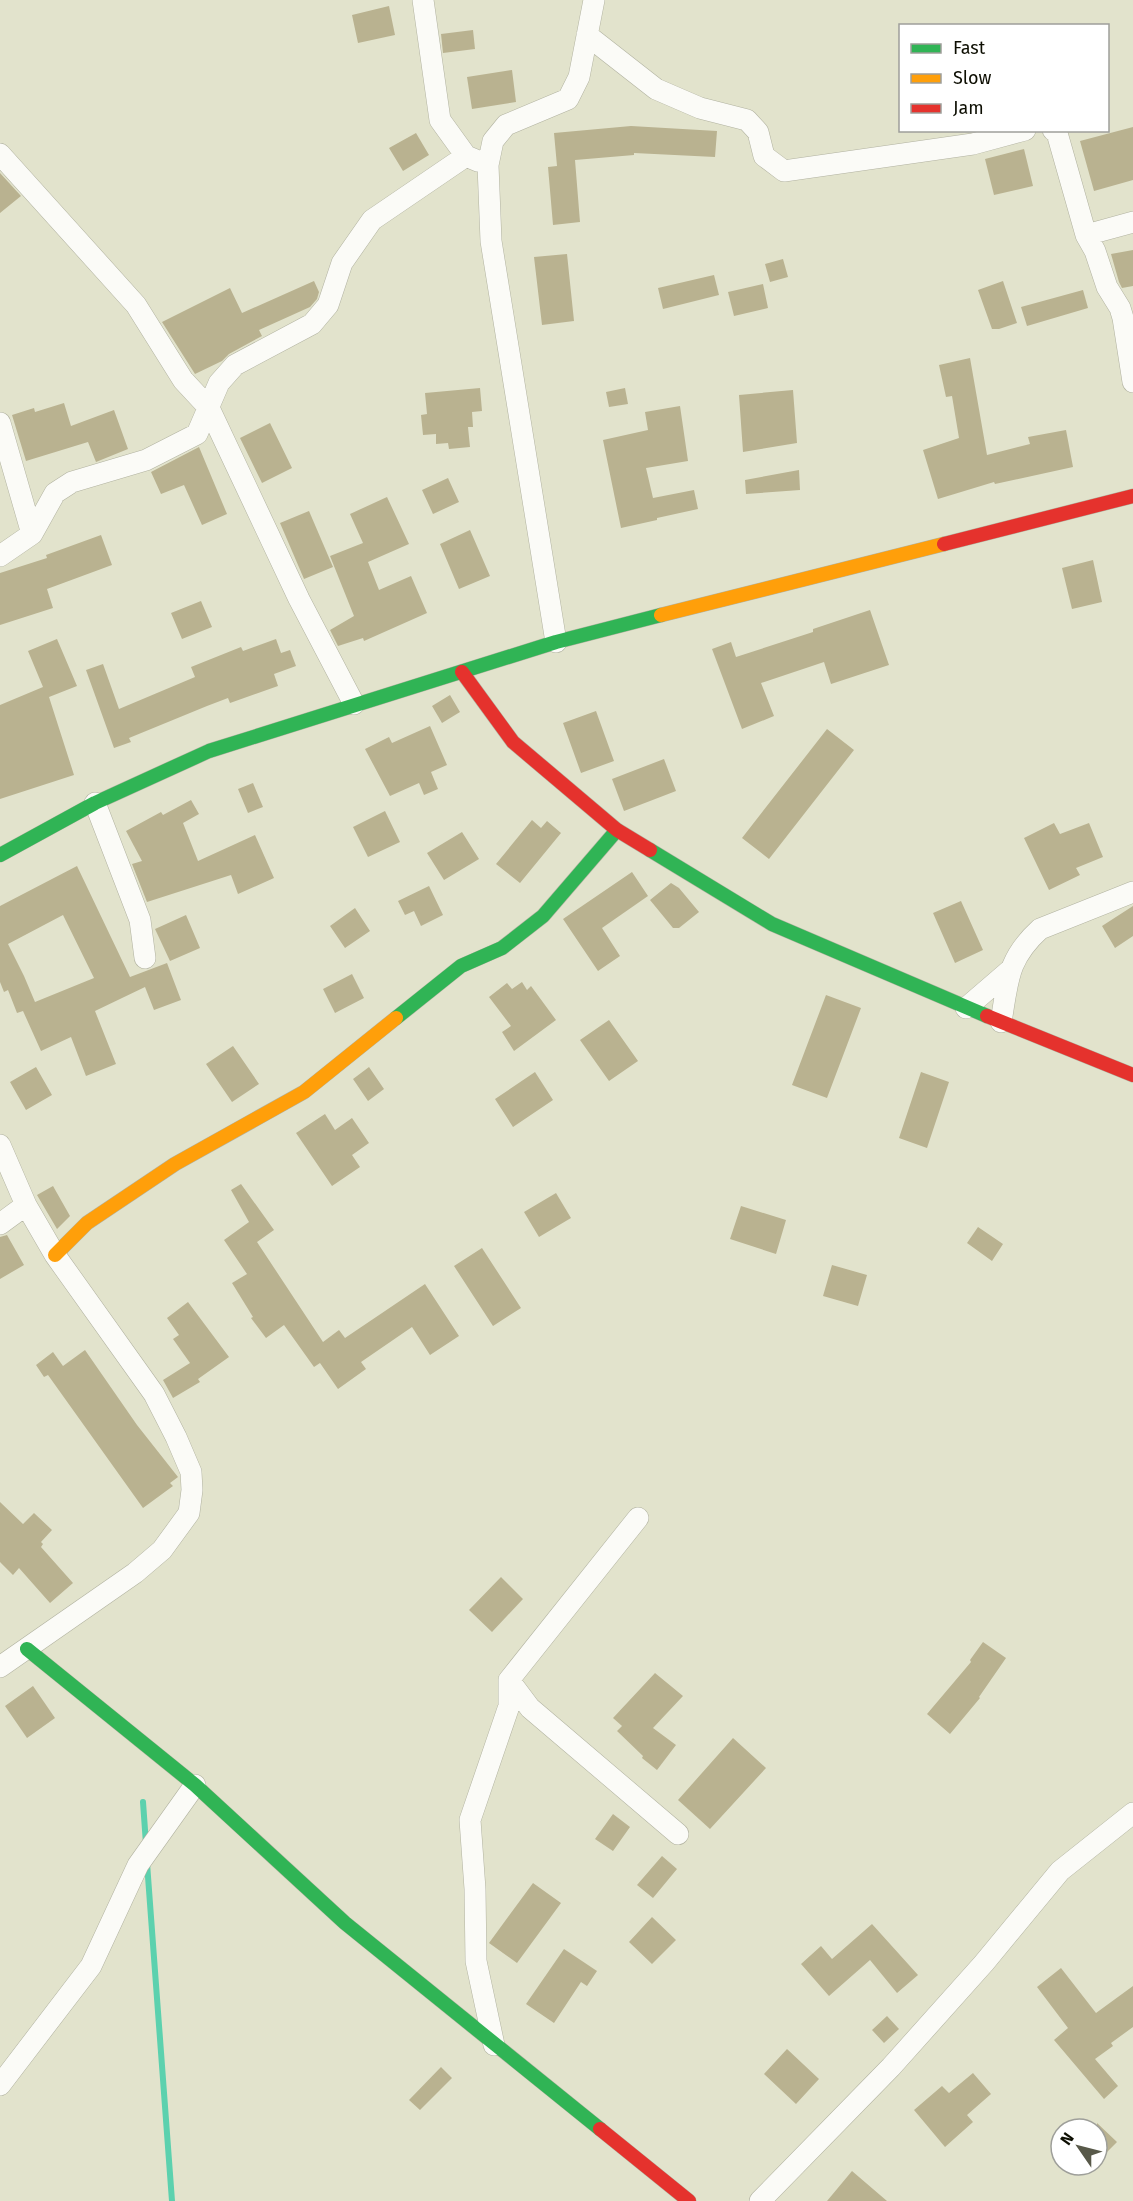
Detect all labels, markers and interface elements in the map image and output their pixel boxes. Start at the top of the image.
legend [899,24,1109,132]
text: Fast [953,37,986,59]
text: Slow [953,67,992,89]
text: Jam [953,97,984,119]
north arrow [1049,2117,1109,2177]
text: N [1056,2129,1078,2148]

